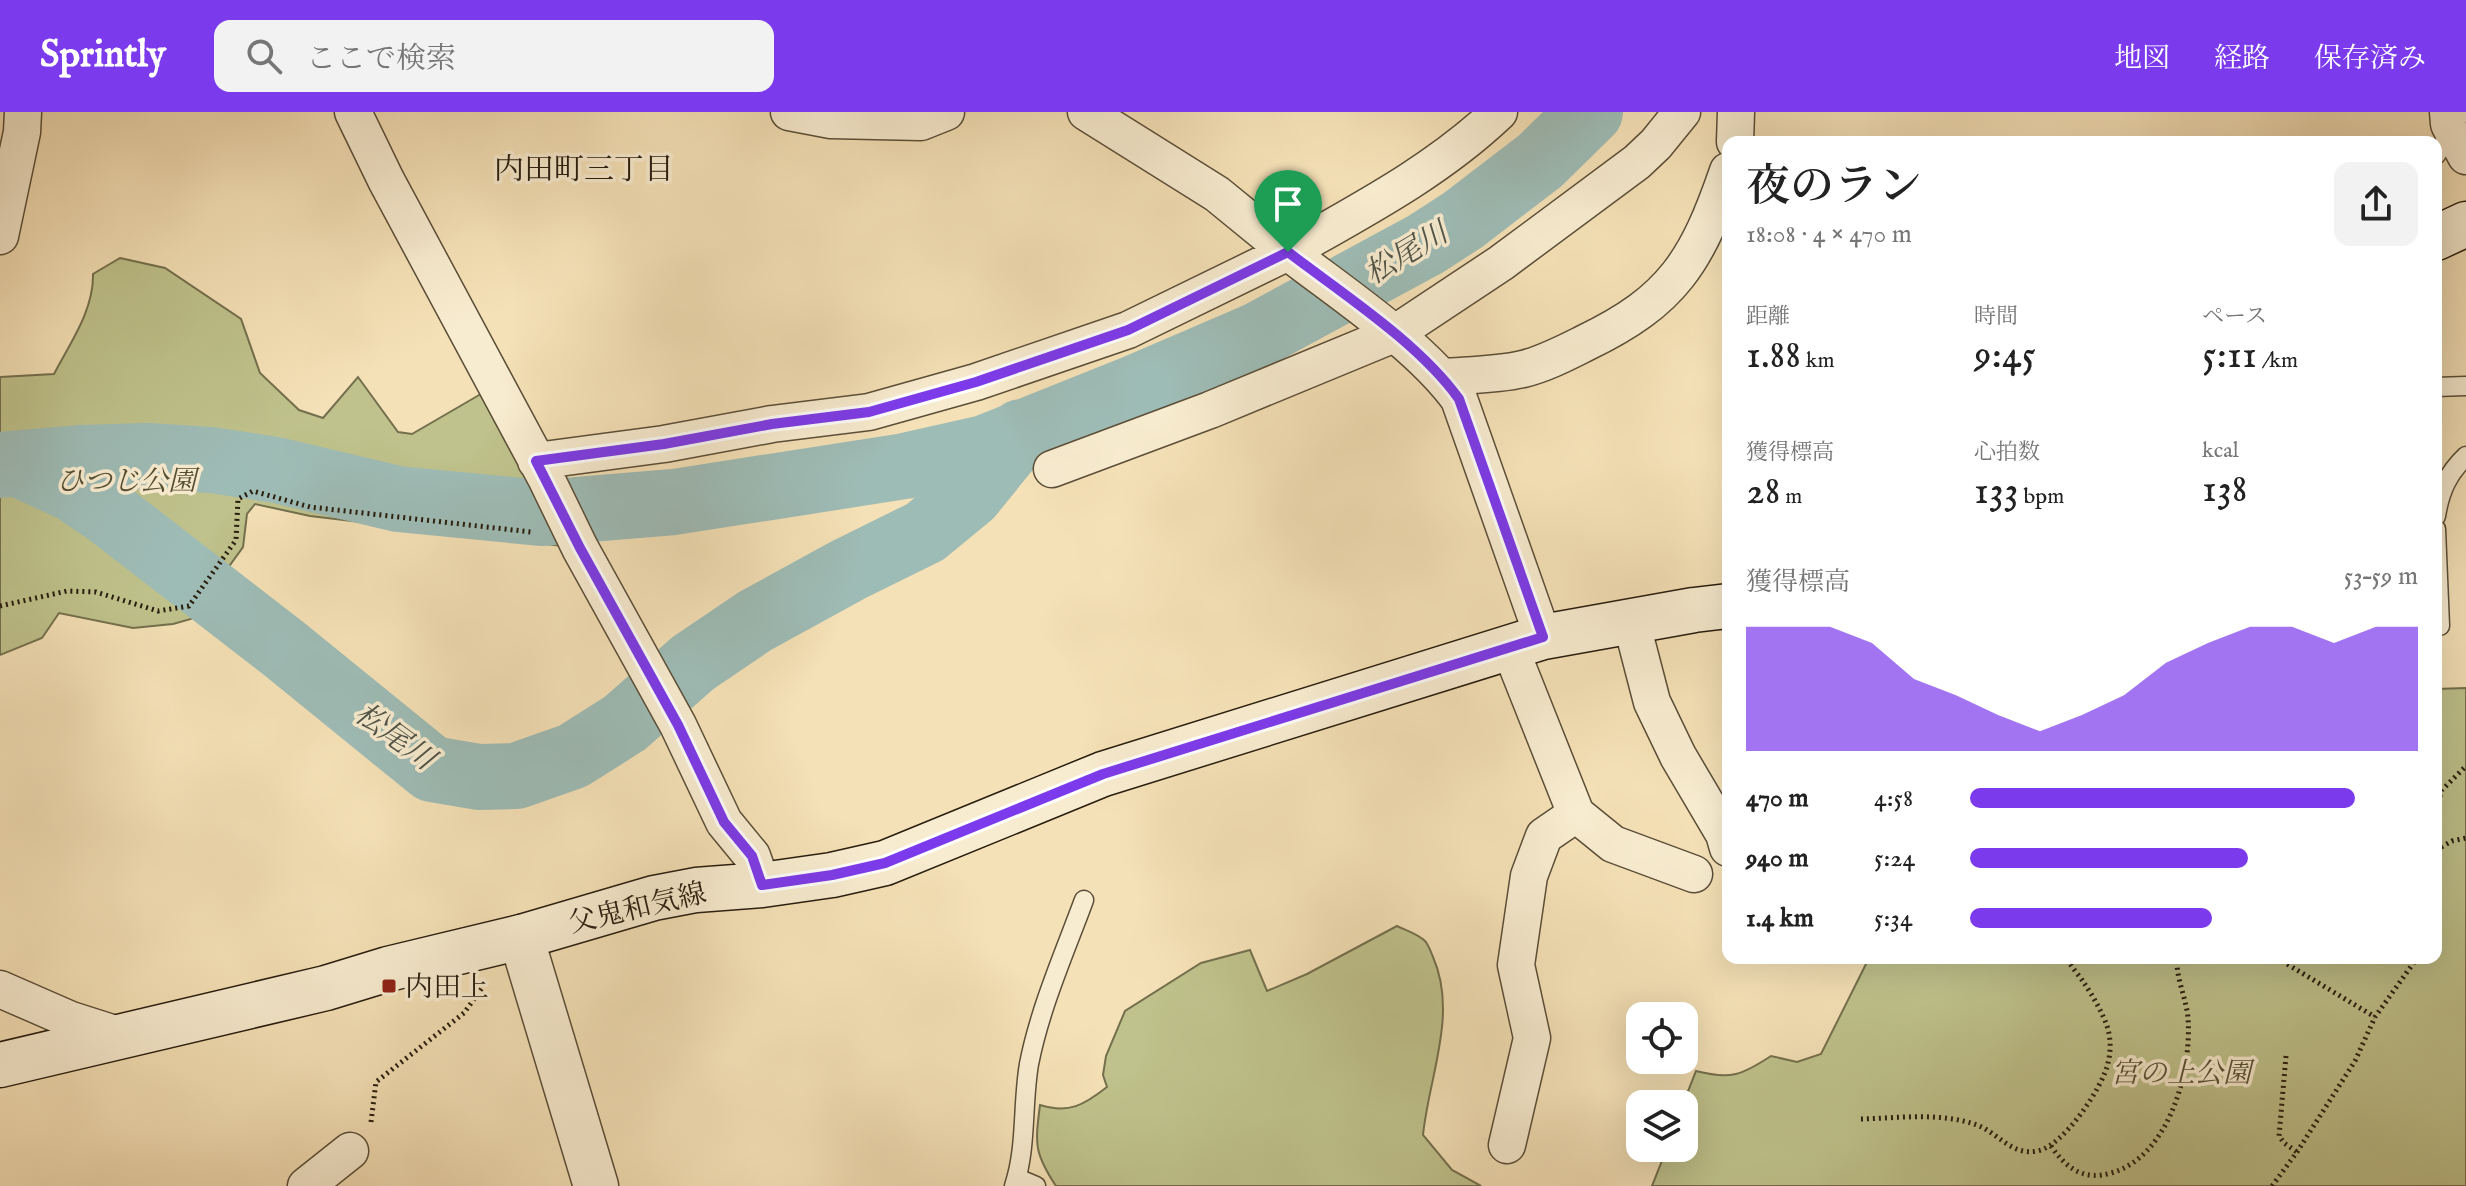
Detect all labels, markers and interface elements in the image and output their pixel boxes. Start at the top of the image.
search box [214,20,774,92]
text: Sprintly [40,32,166,80]
icon: search [242,34,286,78]
text: ここで検索 [306,41,456,79]
text: 地図 [2114,42,2170,77]
text: 経路 [2214,42,2270,77]
text: 保存済み [2314,42,2426,77]
district label: 内田町三丁目 [494,152,674,190]
text: 夜のラン [1746,160,1922,216]
button: share [2334,162,2418,246]
pin [1254,170,1322,252]
icon: arrive [1266,182,1310,226]
water label: 松尾川 [1359,214,1458,294]
text: 18:08 · 4 × 470 m [1746,218,1912,251]
text: 距離 [1746,303,1790,331]
text: 時間 [1974,303,2018,331]
text: ペース [2202,303,2267,331]
text: 1.88 [1746,331,1801,382]
text: 9:45 [1974,331,2036,382]
text: 5:11 [2202,331,2257,382]
text: km [1801,347,1834,375]
text: /km [2257,347,2298,375]
text: kcal [2202,437,2239,465]
text: 獲得標高 [1746,439,1834,467]
text: 心拍数 [1974,439,2040,467]
park label: ひつじ公園 [56,465,200,500]
text: 138 [2202,465,2248,516]
text: 28 [1746,467,1780,518]
text: 133 [1974,467,2019,518]
text: m [1780,483,1802,511]
text: bpm [2019,483,2064,511]
text: 53–59 m [2344,560,2418,593]
text: 獲得標高 [1746,566,1850,599]
water label: 松尾川 [346,696,444,781]
text: 470 m [1746,782,1809,815]
text: 4:58 [1874,782,1913,815]
text: 940 m [1746,842,1808,875]
text: 5:24 [1874,842,1915,875]
street label: 父鬼和気線 [565,877,710,942]
text: 1.4 km [1746,902,1814,935]
text: 5:34 [1874,902,1913,935]
place label: 内田上 [405,971,489,1006]
marker: 内田上 [380,977,398,995]
map controls [1626,1002,1698,1162]
button: locate [1626,1002,1698,1074]
park label: 宮の上公園 [2111,1057,2255,1092]
button: layers [1626,1090,1698,1162]

